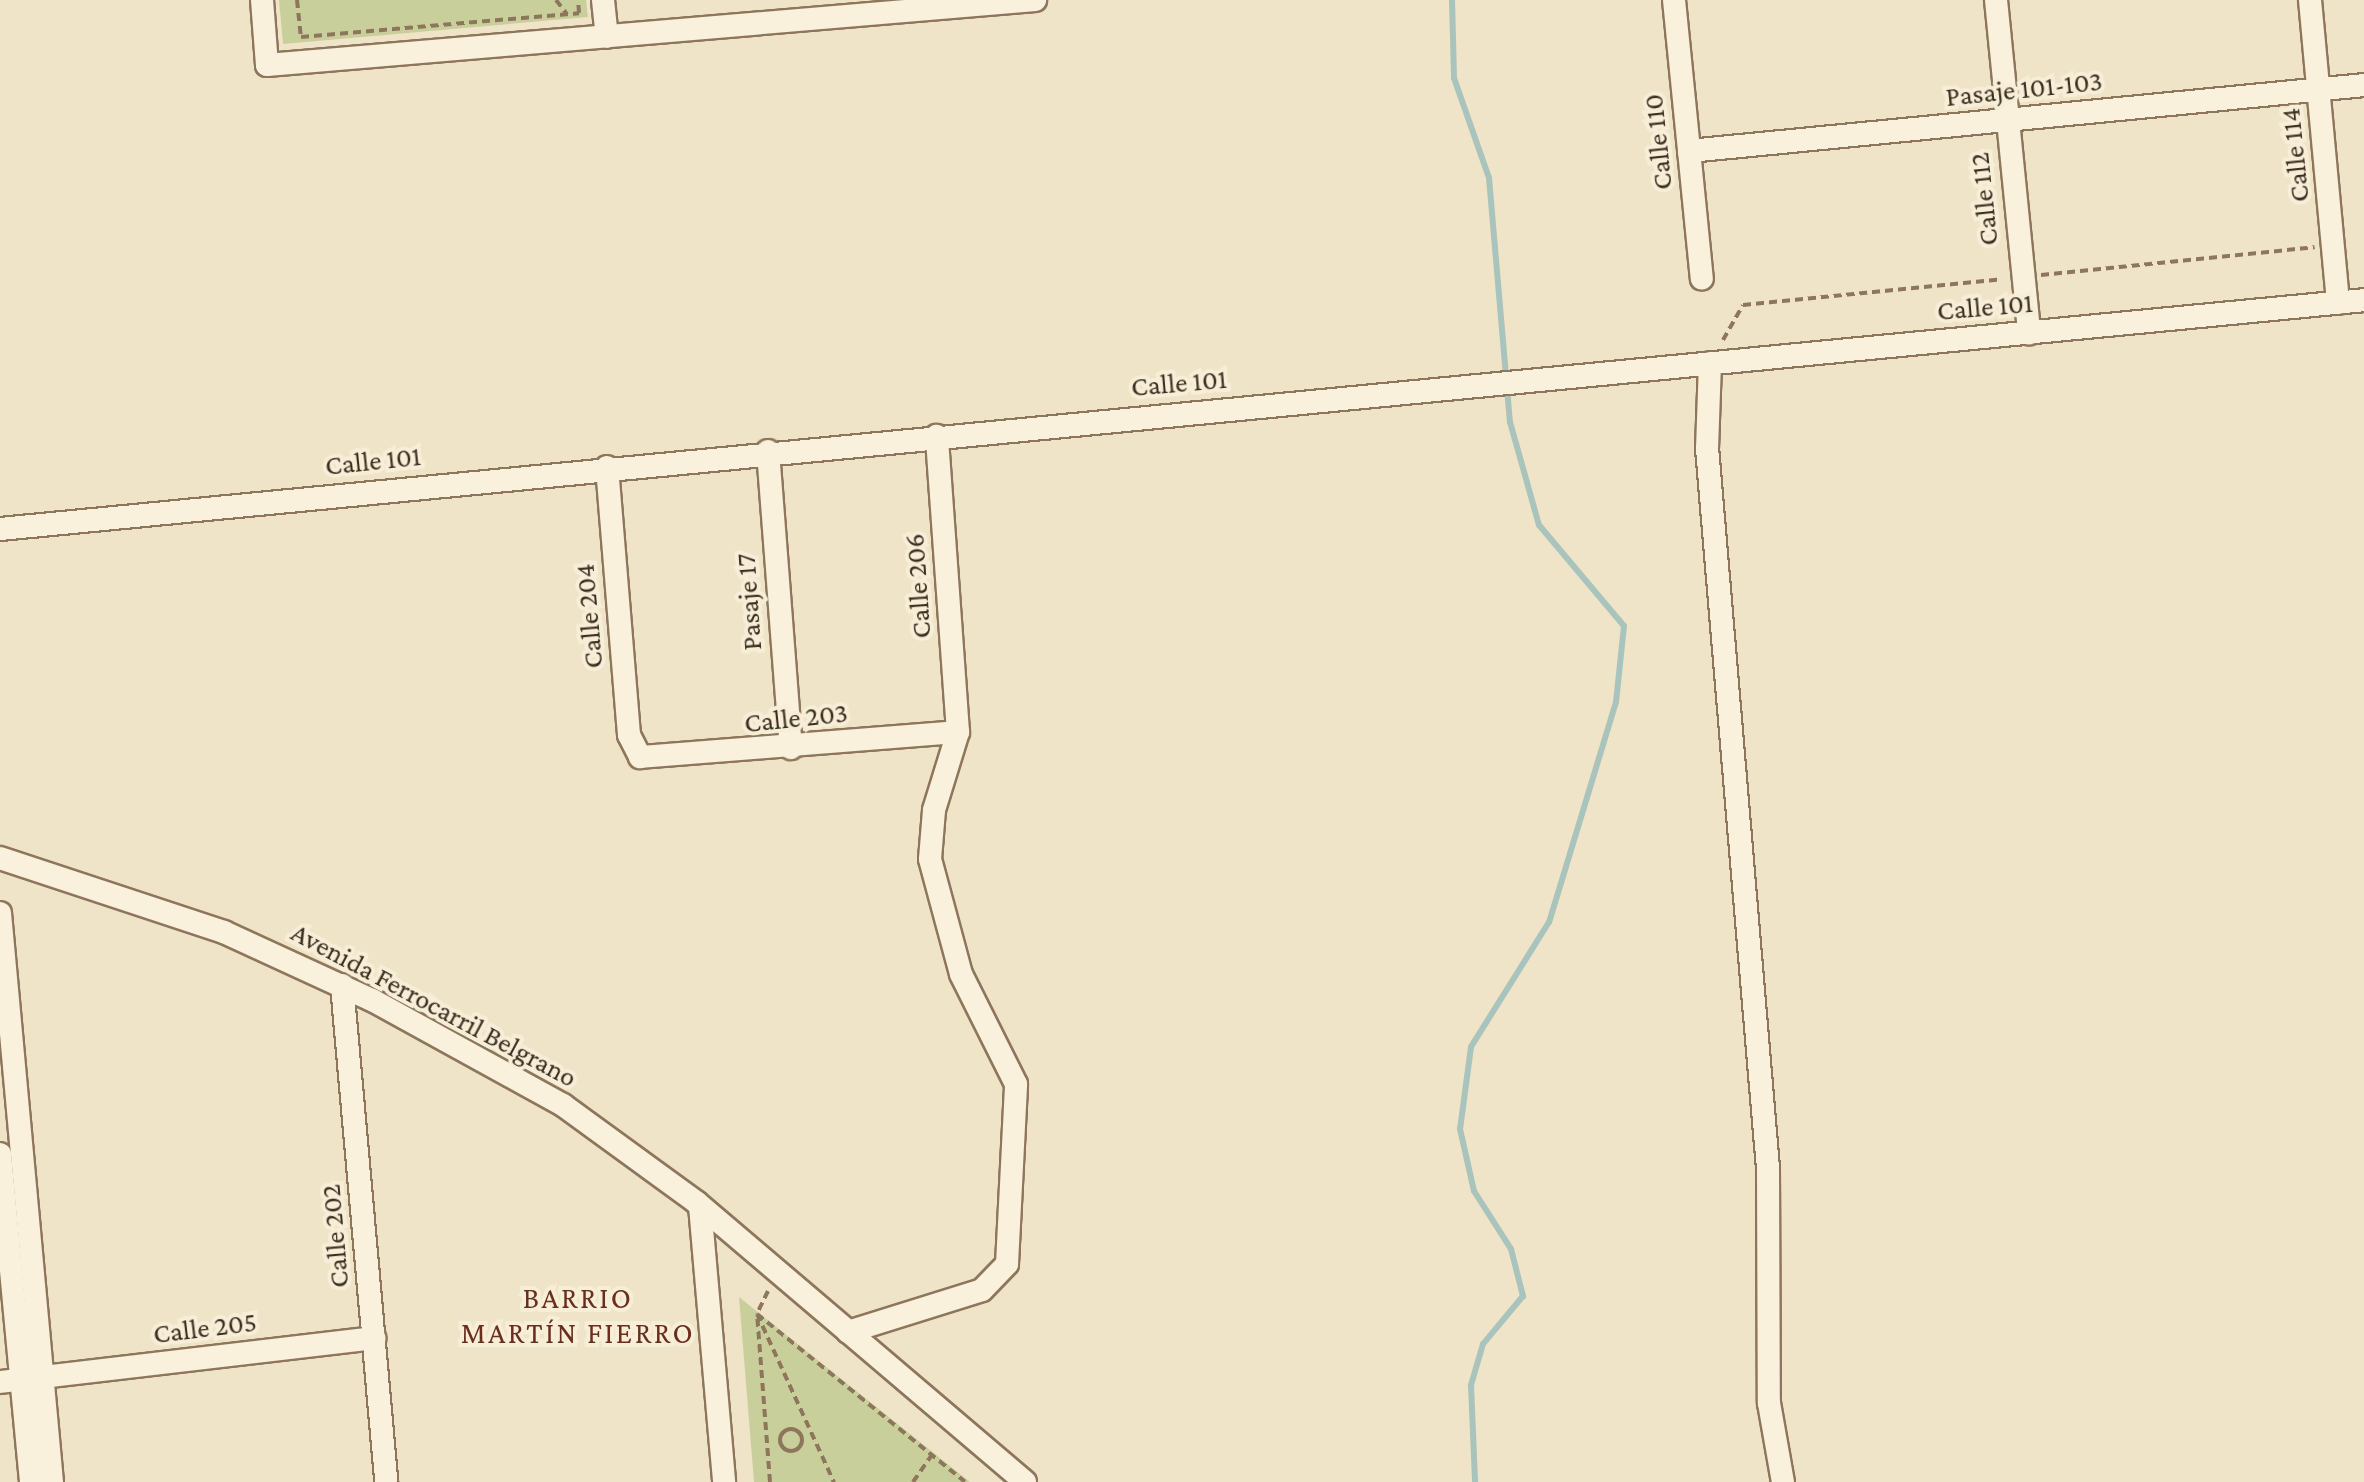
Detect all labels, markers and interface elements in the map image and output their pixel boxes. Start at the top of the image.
street label: Pasaje 101-103 [1944,64,2104,114]
street label: Calle 110 [1636,92,1680,192]
street label: Calle 114 [2273,106,2317,204]
street label: Calle 112 [1962,151,2006,247]
street label: Calle 101 [1936,286,2034,328]
street label: Calle 101 [1130,362,1228,404]
street label: Calle 101 [323,439,423,483]
street label: Calle 206 [898,532,938,640]
street label: Pasaje 17 [729,552,769,652]
street label: Calle 204 [568,562,610,670]
street label: Calle 203 [743,696,849,740]
street label: Avenida Ferrocarril Belgrano [286,915,582,1095]
street label: Calle 202 [314,1183,356,1289]
district label: BARRIO MARTÍN FIERRO [461,1280,695,1350]
street label: Calle 205 [151,1305,259,1351]

